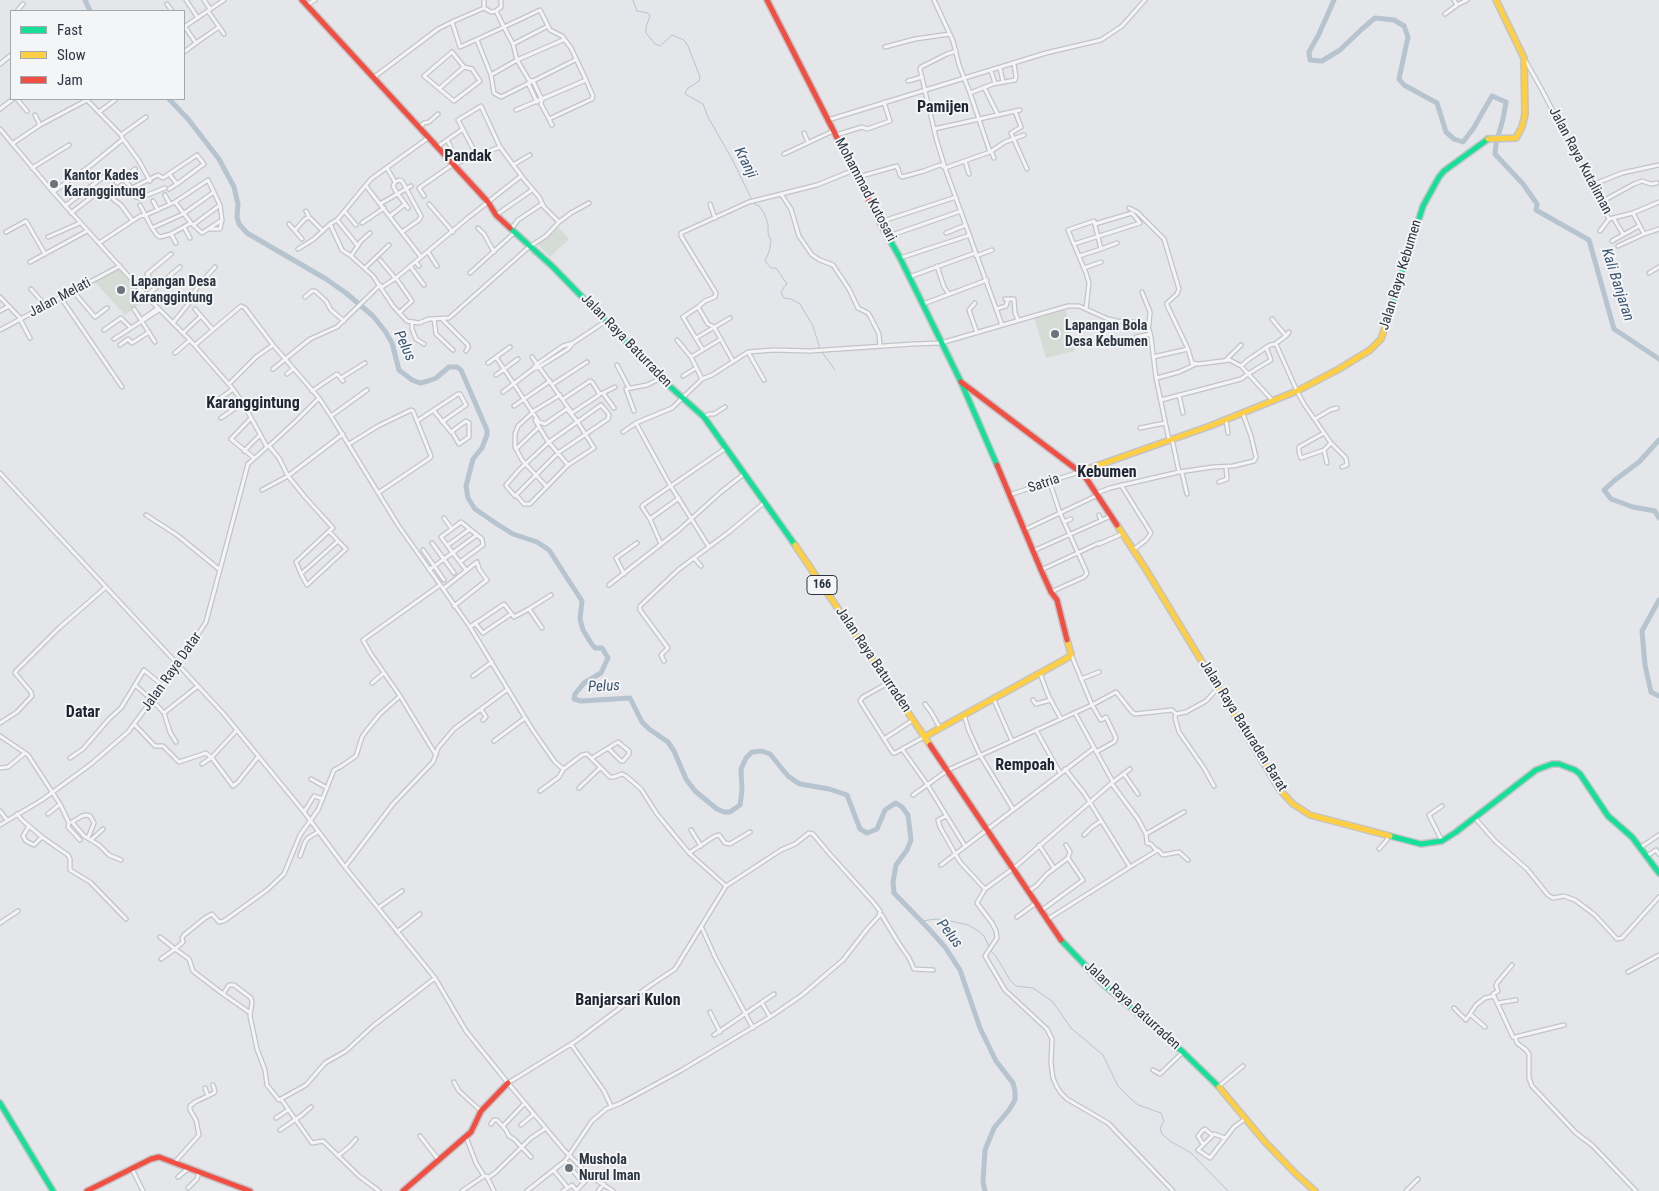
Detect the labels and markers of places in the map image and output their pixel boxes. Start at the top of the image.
place label: Kantor Kades Karanggintung [64,168,146,200]
marker: Kantor Kades Karanggintung [48,178,60,190]
place label: Lapangan Desa Karanggintung [131,274,216,306]
marker: Lapangan Desa Karanggintung [115,284,127,296]
place label: Lapangan Bola Desa Kebumen [1065,318,1148,351]
marker: Lapangan Bola Desa Kebumen [1049,328,1061,340]
place label: Mushola Nurul Iman [579,1152,640,1184]
marker: Mushola Nurul Iman [563,1162,575,1174]

